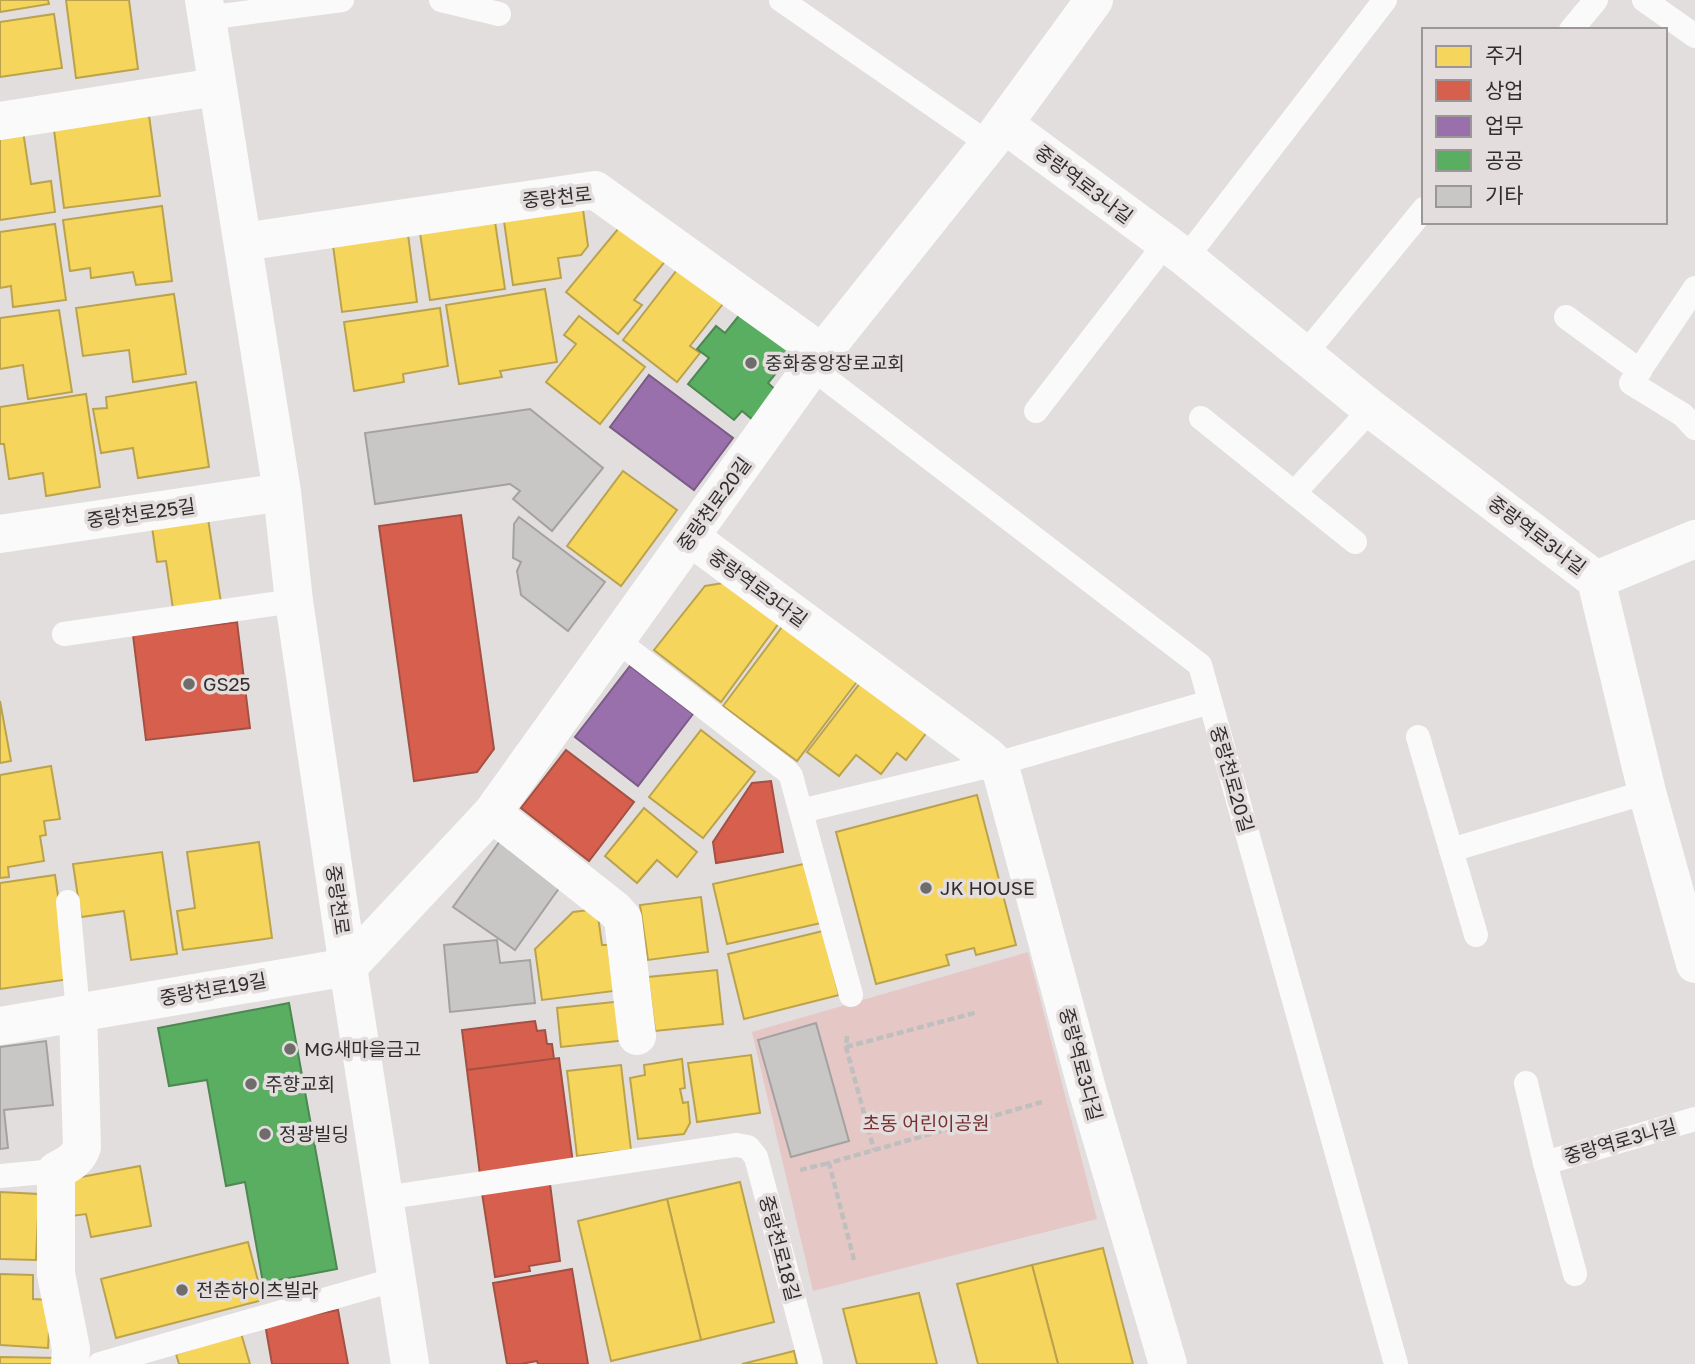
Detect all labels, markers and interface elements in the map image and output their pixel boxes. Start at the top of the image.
legend [1422,28,1667,224]
text: 주거 [1485,42,1524,68]
text: 상업 [1485,77,1524,103]
text: 업무 [1485,112,1524,138]
street label: 중랑역로3나길 [1031,140,1138,228]
text: 공공 [1485,147,1524,173]
street label: 중랑천로 [521,181,593,212]
text: 기타 [1485,182,1524,208]
place label: 중화중앙장로교회 [765,351,905,374]
marker: 중화중앙장로교회 [743,355,759,371]
street label: 중랑천로20길 [672,452,755,555]
street label: 중랑역로3나길 [1484,491,1591,579]
street label: 중랑천로25길 [85,494,197,532]
street label: 중랑역로3다길 [705,544,812,631]
place label: GS25 [203,672,251,695]
marker: GS25 [181,676,197,692]
street label: 중랑천로20길 [1206,723,1259,835]
street label: 중랑천로 [322,864,355,936]
place label: JK HOUSE [940,876,1035,899]
marker: JK HOUSE [918,880,934,896]
street label: 중랑천로19길 [158,968,268,1009]
street label: 중랑역로3다길 [1055,1005,1108,1123]
place label: MG새마을금고 [304,1037,421,1060]
marker: MG새마을금고 [282,1041,298,1057]
place label: 주향교회 [265,1072,335,1095]
marker: 주향교회 [243,1076,259,1092]
park label: 초동 어린이공원 [862,1111,990,1134]
street label: 중랑역로3나길 [1561,1113,1679,1168]
place label: 정광빌딩 [279,1122,349,1145]
marker: 정광빌딩 [257,1126,273,1142]
street label: 중랑천로18길 [755,1193,806,1303]
place label: 전춘하이츠빌라 [196,1278,318,1301]
marker: 전춘하이츠빌라 [174,1282,190,1298]

